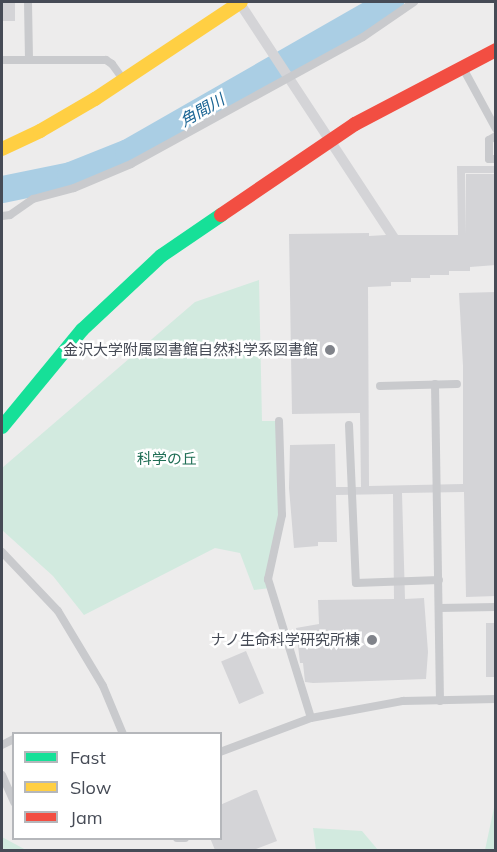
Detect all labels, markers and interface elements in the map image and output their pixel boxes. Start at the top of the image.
water label: 角間川 [176,90,228,130]
place label: 金沢大学附属図書館自然科学系図書館 [63,341,318,359]
marker: 金沢大学附属図書館自然科学系図書館 [323,343,337,357]
park label: 科学の丘 [137,450,197,468]
place label: ナノ生命科学研究所棟 [210,631,360,649]
marker: ナノ生命科学研究所棟 [365,633,379,647]
legend [12,732,222,840]
text: Fast [70,746,106,769]
text: Slow [70,776,111,799]
text: Jam [70,806,103,829]

